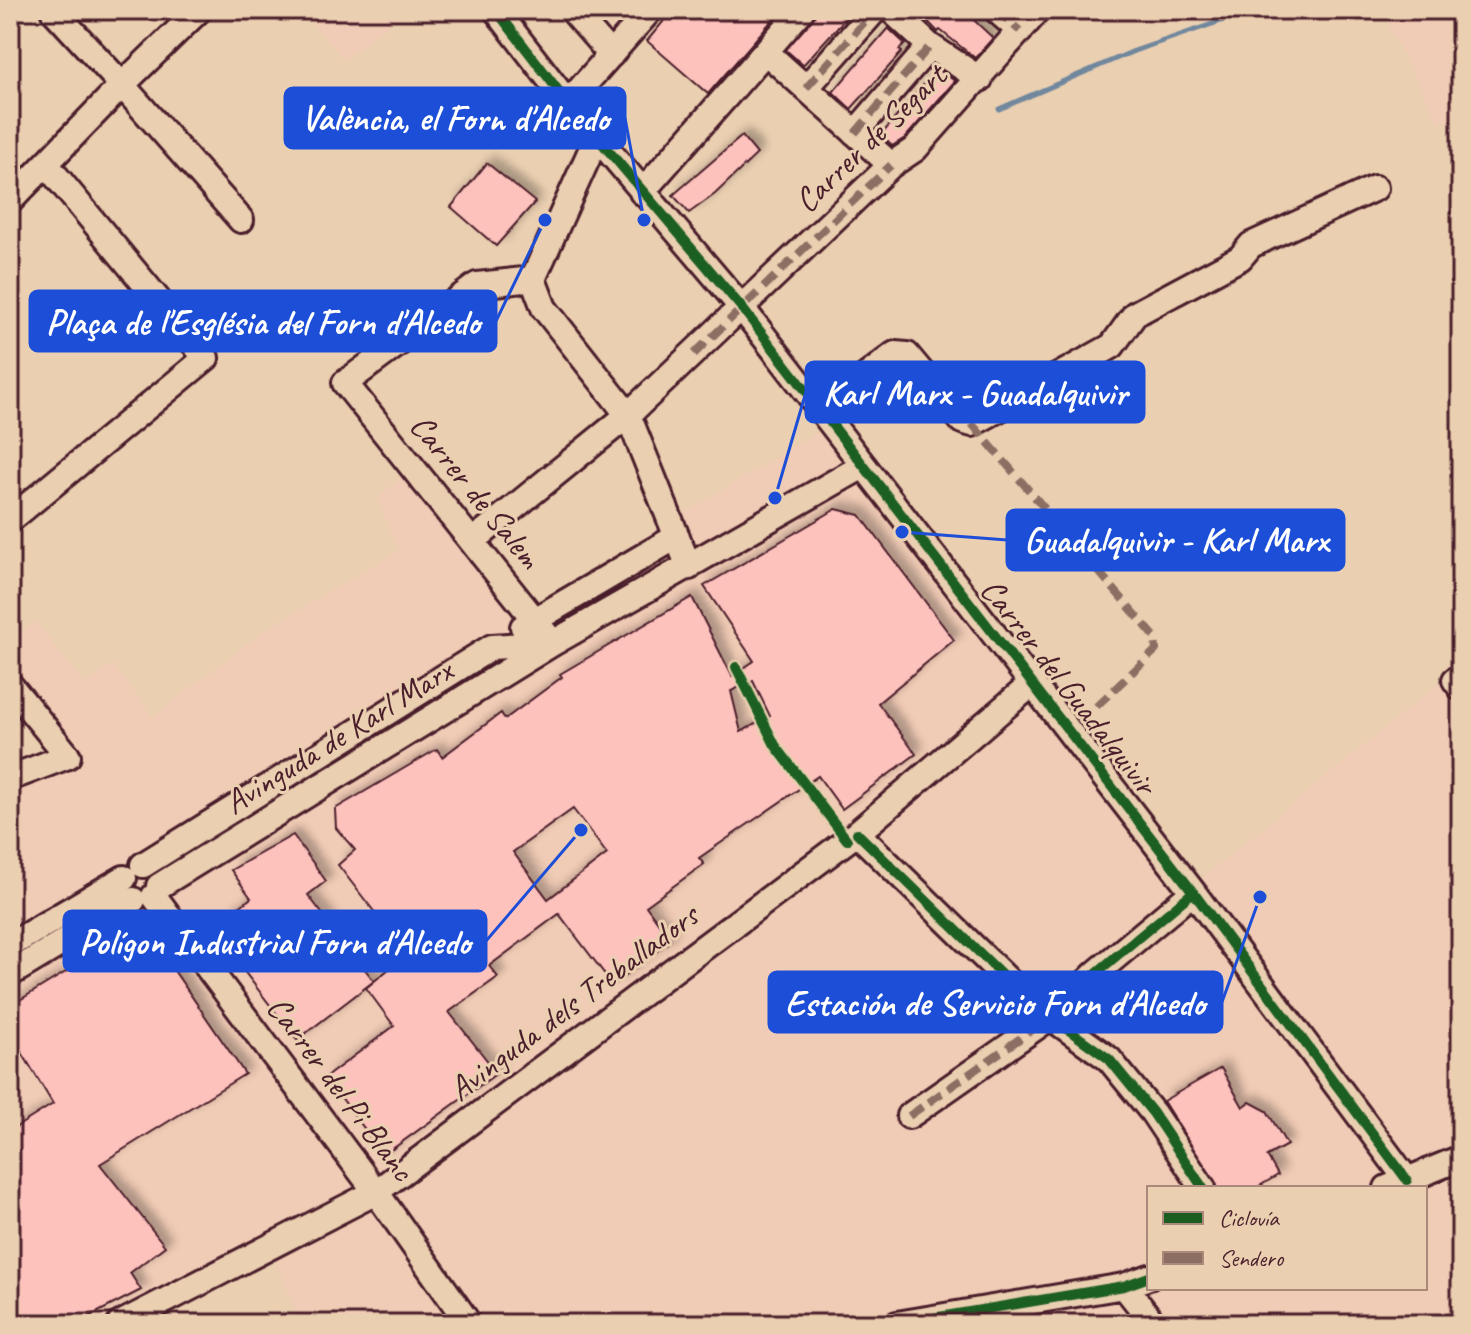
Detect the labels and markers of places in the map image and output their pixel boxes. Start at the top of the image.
callout: València, el Forn d'Alcedo [285,88,625,148]
callout: Plaça de l'Església del Forn d'Alcedo [30,291,496,351]
callout: Karl Marx - Guadalquivir [806,362,1144,422]
callout: Guadalquivir - Karl Marx [1007,510,1344,570]
callout: Polígon Industrial Forn d'Alcedo [64,911,486,971]
callout: Estación de Servicio Forn d'Alcedo [769,972,1222,1032]

